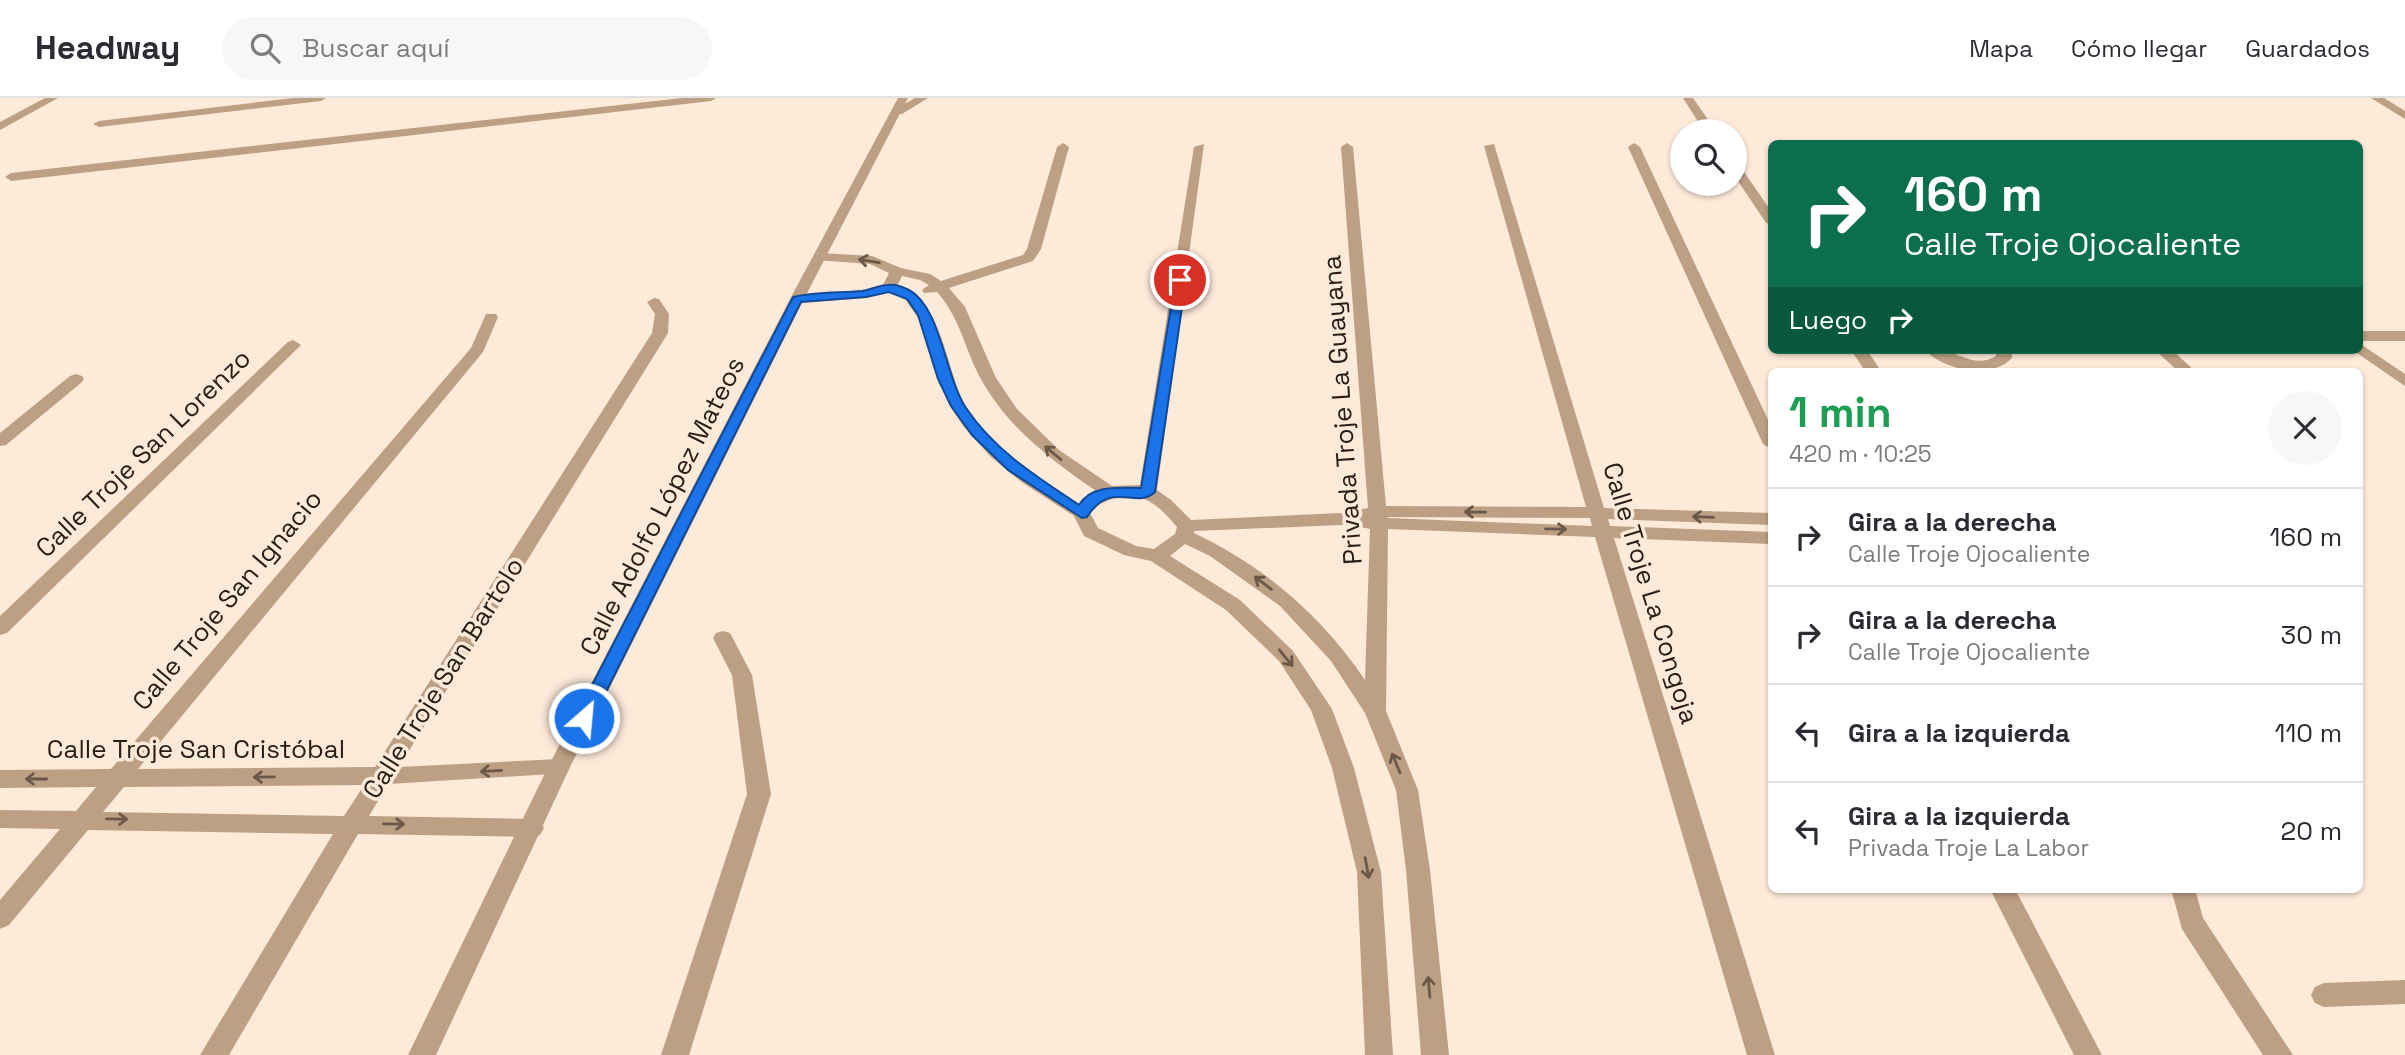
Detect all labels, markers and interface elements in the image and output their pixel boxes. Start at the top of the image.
search box [222,17,712,80]
text: Headway [35,27,180,69]
icon: search [246,29,284,67]
text: Buscar aquí [302,31,450,65]
text: Mapa [1969,33,2033,64]
text: Cómo llegar [2071,33,2207,64]
text: Guardados [2245,33,2370,64]
map controls [1670,119,1747,196]
button: search [1670,119,1747,196]
text: 160 m [1904,163,2042,225]
icon: right [1789,168,1880,259]
text: Calle Troje Ojocaliente [1904,224,2241,264]
pin [1150,250,1210,310]
one-way arrow [858,254,881,267]
street label: Privada Troje La Guayana [1314,254,1370,566]
icon: arrive [1161,261,1199,299]
icon: right [1881,301,1919,339]
text: Luego [1789,303,1867,337]
street label: Calle Troje San Lorenzo [28,341,258,565]
street label: Calle Adolfo López Mateos [572,351,752,661]
text: 1 min [1789,386,1892,439]
button: close [2268,391,2342,465]
text: 420 m · 10:25 [1789,439,1932,469]
one-way arrow [1044,445,1062,461]
street label: Calle Troje La Congoja [1595,458,1707,728]
street label: Calle Troje San Ignacio [125,483,329,717]
one-way arrow [1464,505,1487,519]
text: Gira a la derecha [1848,505,2057,539]
one-way arrow [1692,510,1715,523]
icon: right [1789,518,1827,556]
text: 160 m [2270,520,2342,554]
one-way arrow [1544,523,1567,536]
text: Calle Troje Ojocaliente [1848,539,2090,569]
street label: Calle Troje San Bartolo [355,551,531,805]
one-way arrow [1254,576,1273,590]
text: Gira a la derecha [1848,603,2057,637]
icon: right [1789,616,1827,654]
text: 30 m [2281,618,2342,652]
text: Calle Troje Ojocaliente [1848,637,2090,667]
one-way arrow [1279,649,1294,667]
position arrow [547,681,621,755]
icon: left [1789,714,1827,752]
text: Gira a la izquierda [1848,716,2070,750]
text: 110 m [2275,716,2342,750]
street label: Calle Troje San Cristóbal [47,732,345,766]
one-way arrow [1389,753,1402,774]
one-way arrow [480,764,503,777]
one-way arrow [253,770,276,784]
one-way arrow [25,772,48,786]
text: Gira a la izquierda [1848,799,2070,833]
one-way arrow [105,812,128,826]
icon: left [1789,812,1827,850]
text: 20 m [2281,814,2342,848]
one-way arrow [382,817,405,831]
text: Privada Troje La Labor [1848,833,2089,863]
one-way arrow [1361,856,1374,879]
one-way arrow [1422,976,1435,999]

